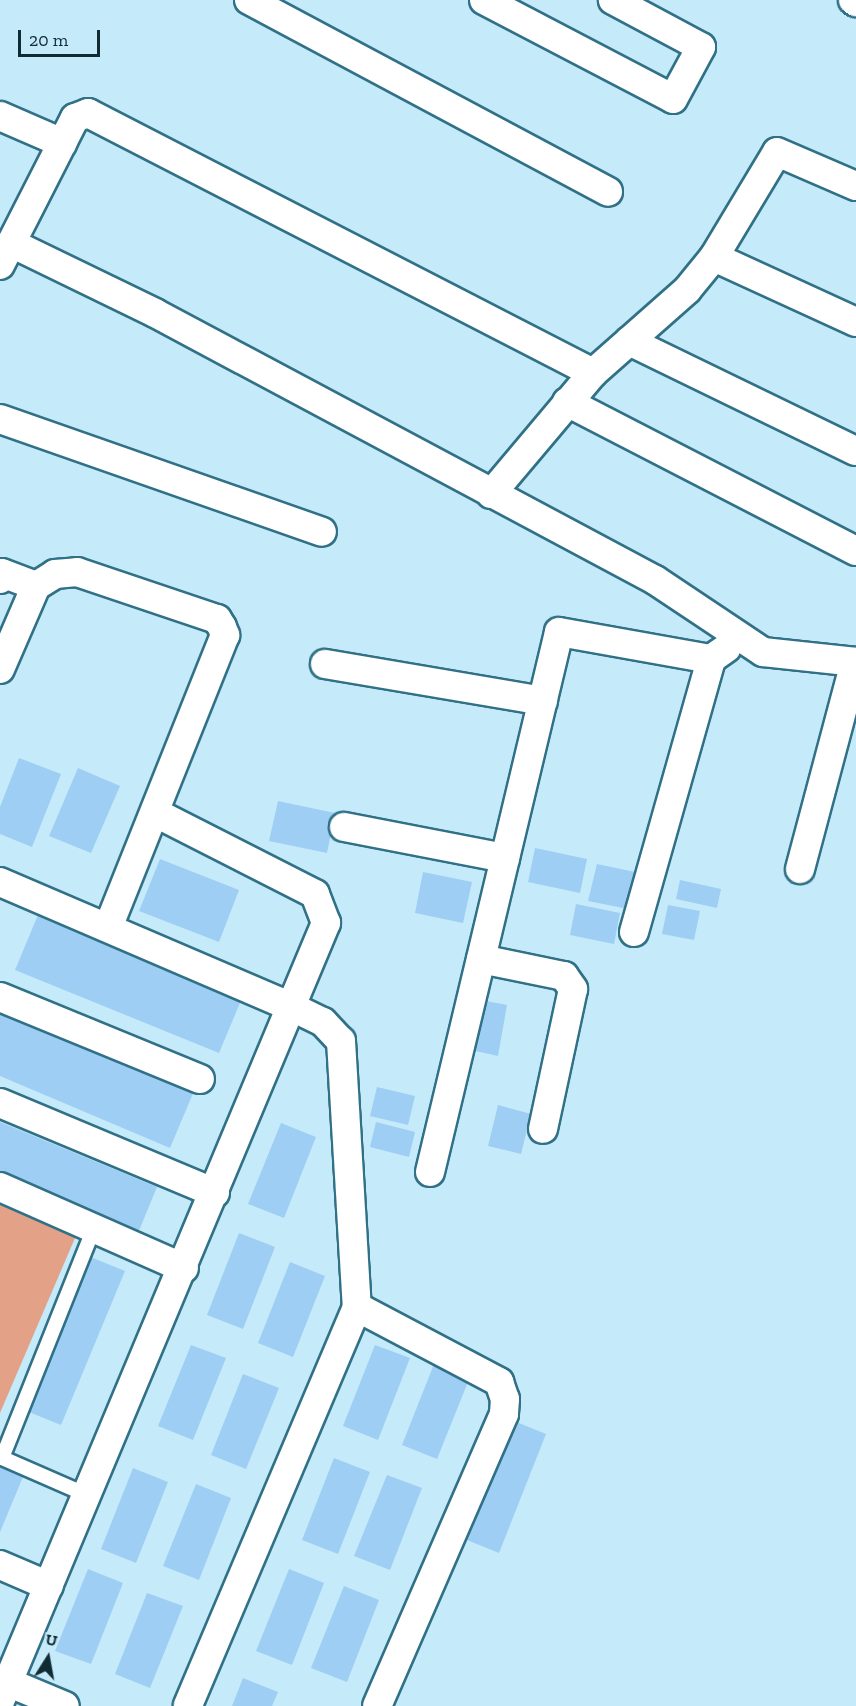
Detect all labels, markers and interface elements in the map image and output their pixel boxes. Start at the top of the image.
scale bar [21,18,104,56]
text: 20 m [29,29,68,51]
north arrow [18,1628,78,1688]
text: U [44,1629,59,1650]

